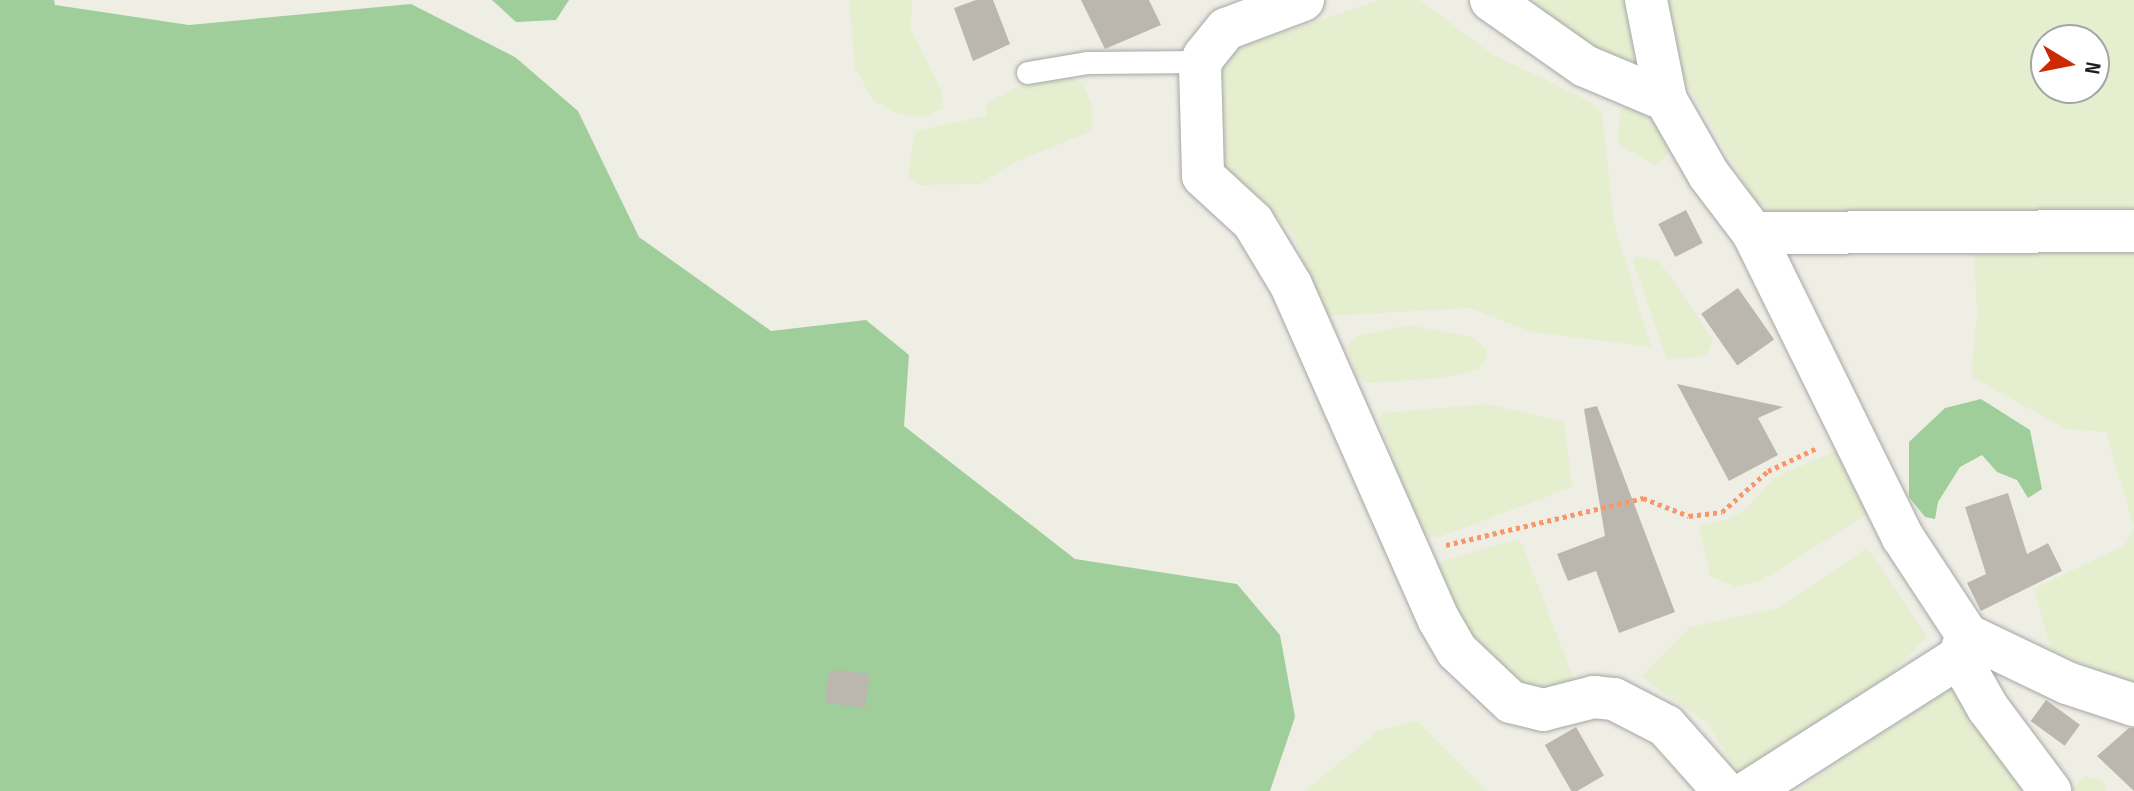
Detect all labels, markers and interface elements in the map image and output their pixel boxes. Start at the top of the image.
north arrow [2030,24,2110,104]
text: N [2078,60,2106,76]

